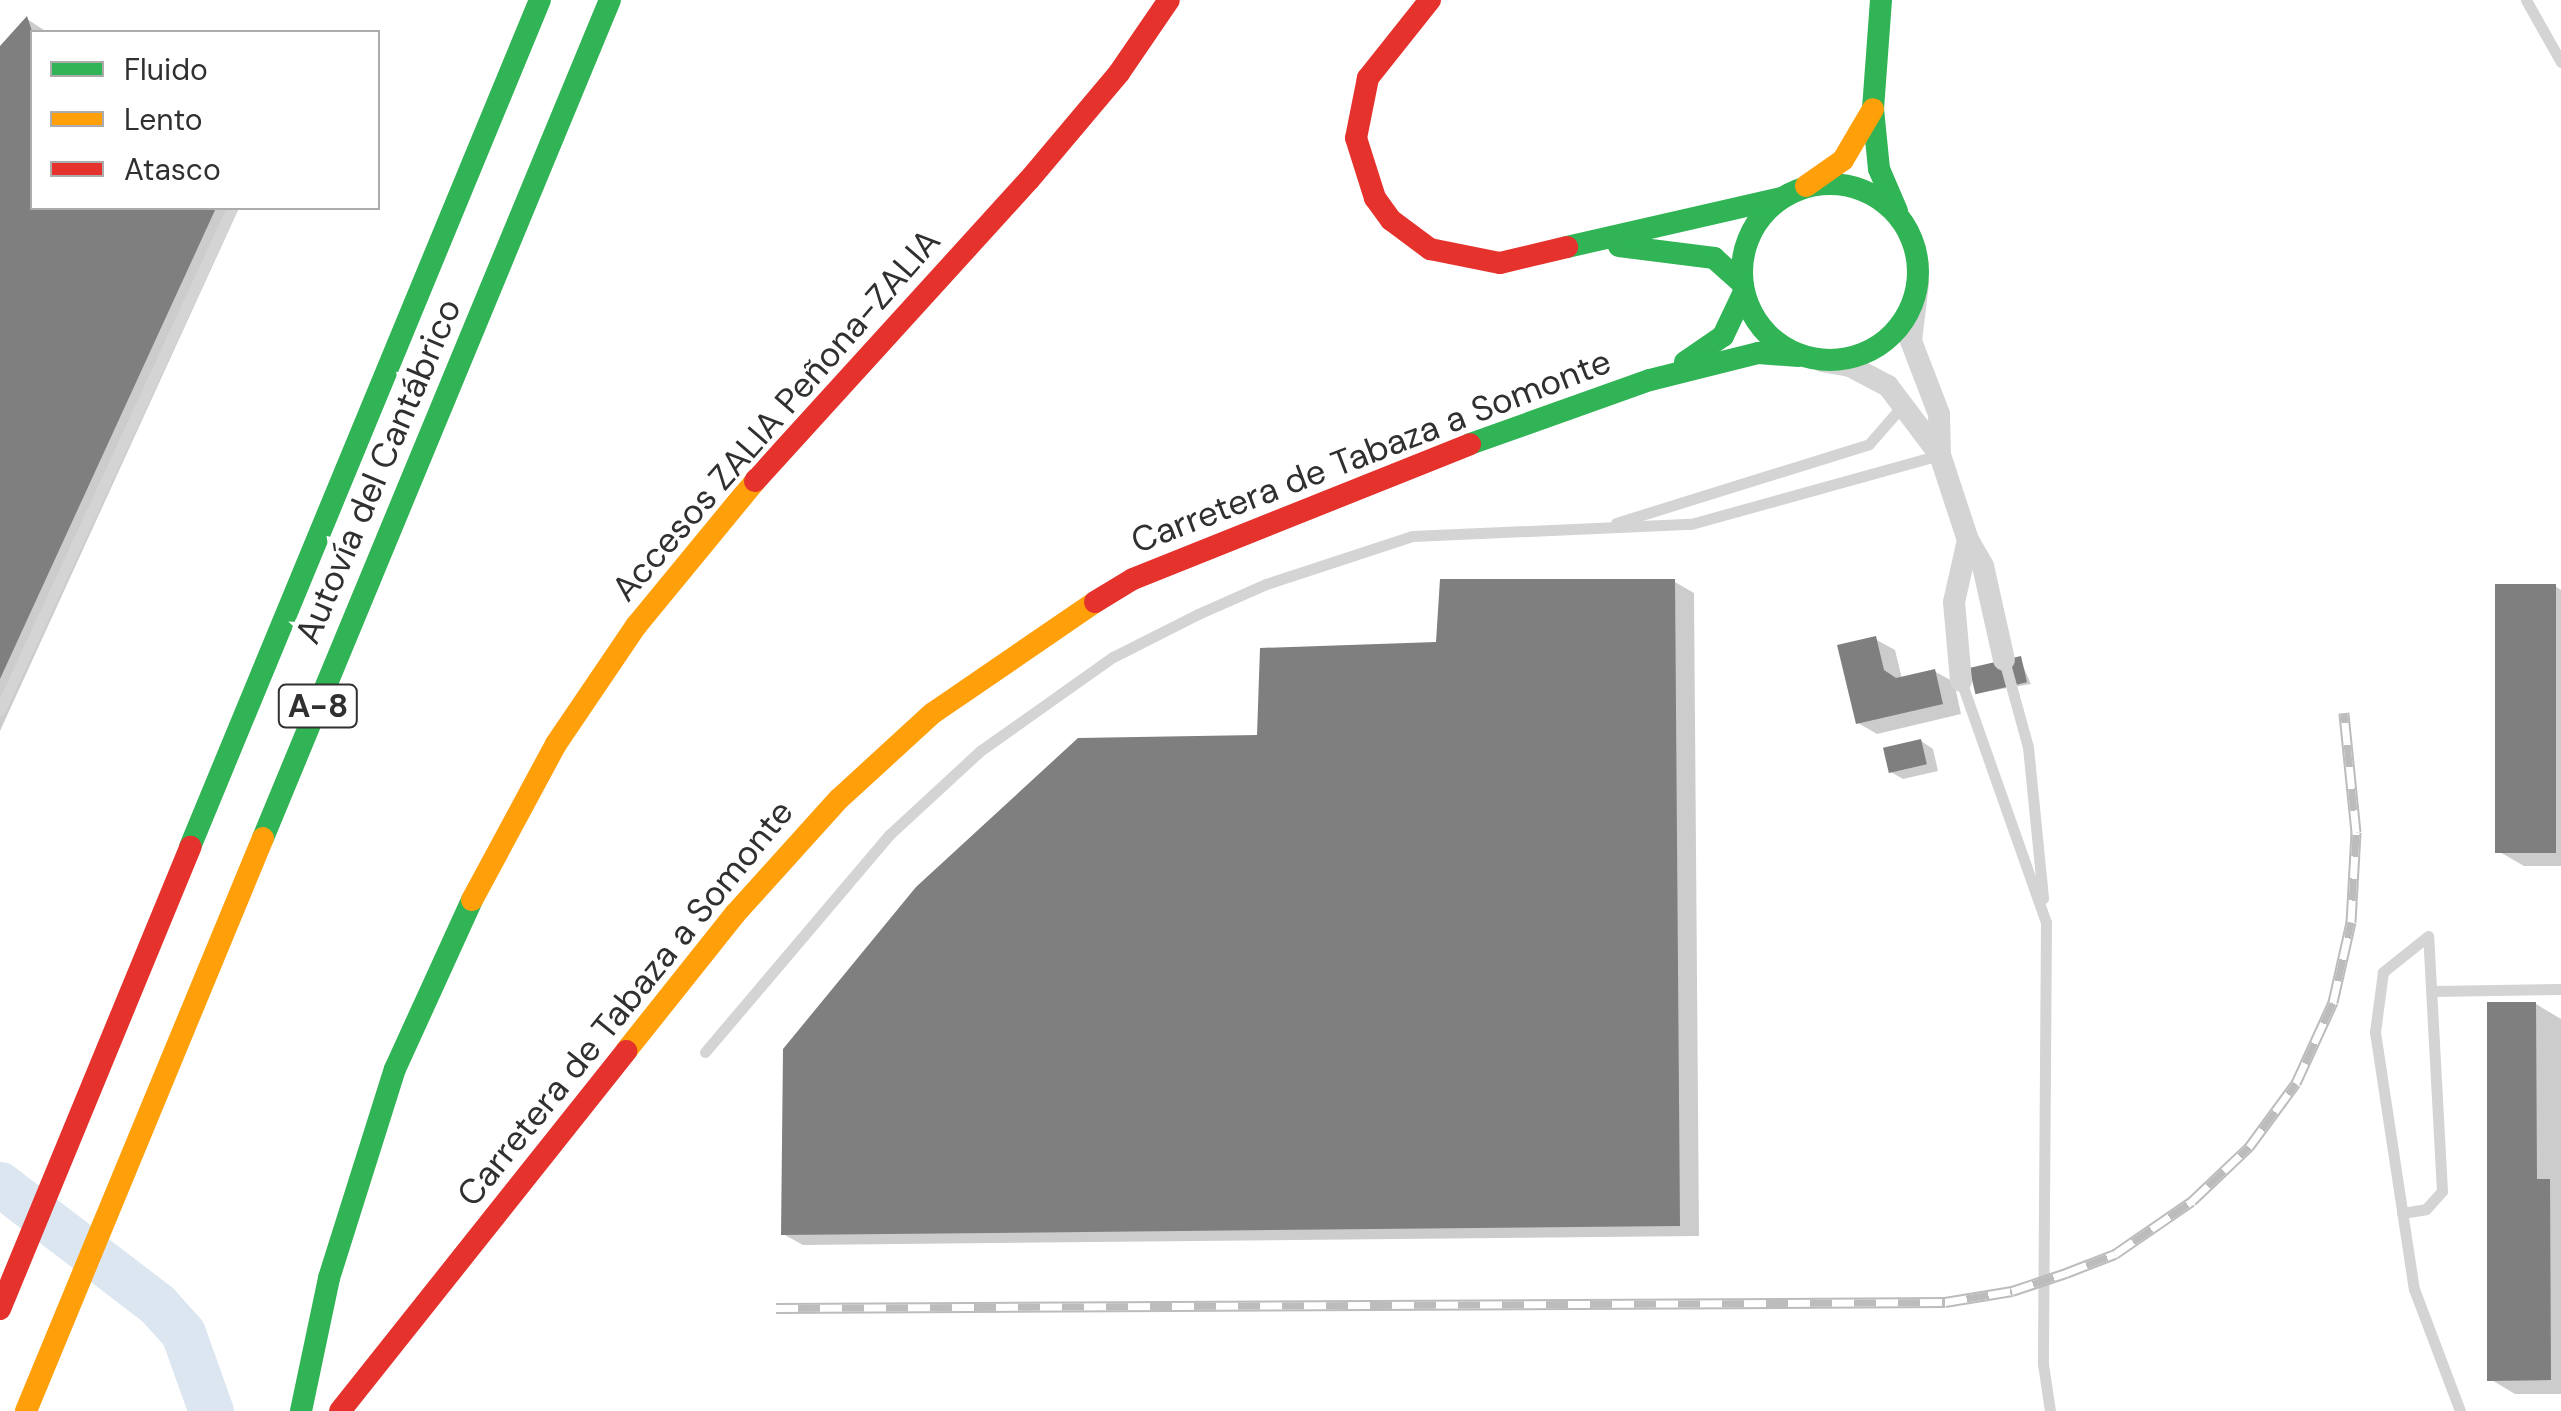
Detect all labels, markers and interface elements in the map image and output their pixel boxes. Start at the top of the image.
legend [30,30,380,210]
text: Fluido [124,50,208,89]
text: Lento [124,100,203,139]
text: Atasco [124,150,221,189]
street label: Accesos ZALIA Peñona-ZALIA [603,221,949,609]
street label: Autovía del Cantábrico [286,292,470,650]
street label: Carretera de Tabaza a Somonte [1125,340,1617,562]
road number: A-8 [276,679,360,733]
street label: Carretera de Tabaza a Somonte [448,792,802,1214]

